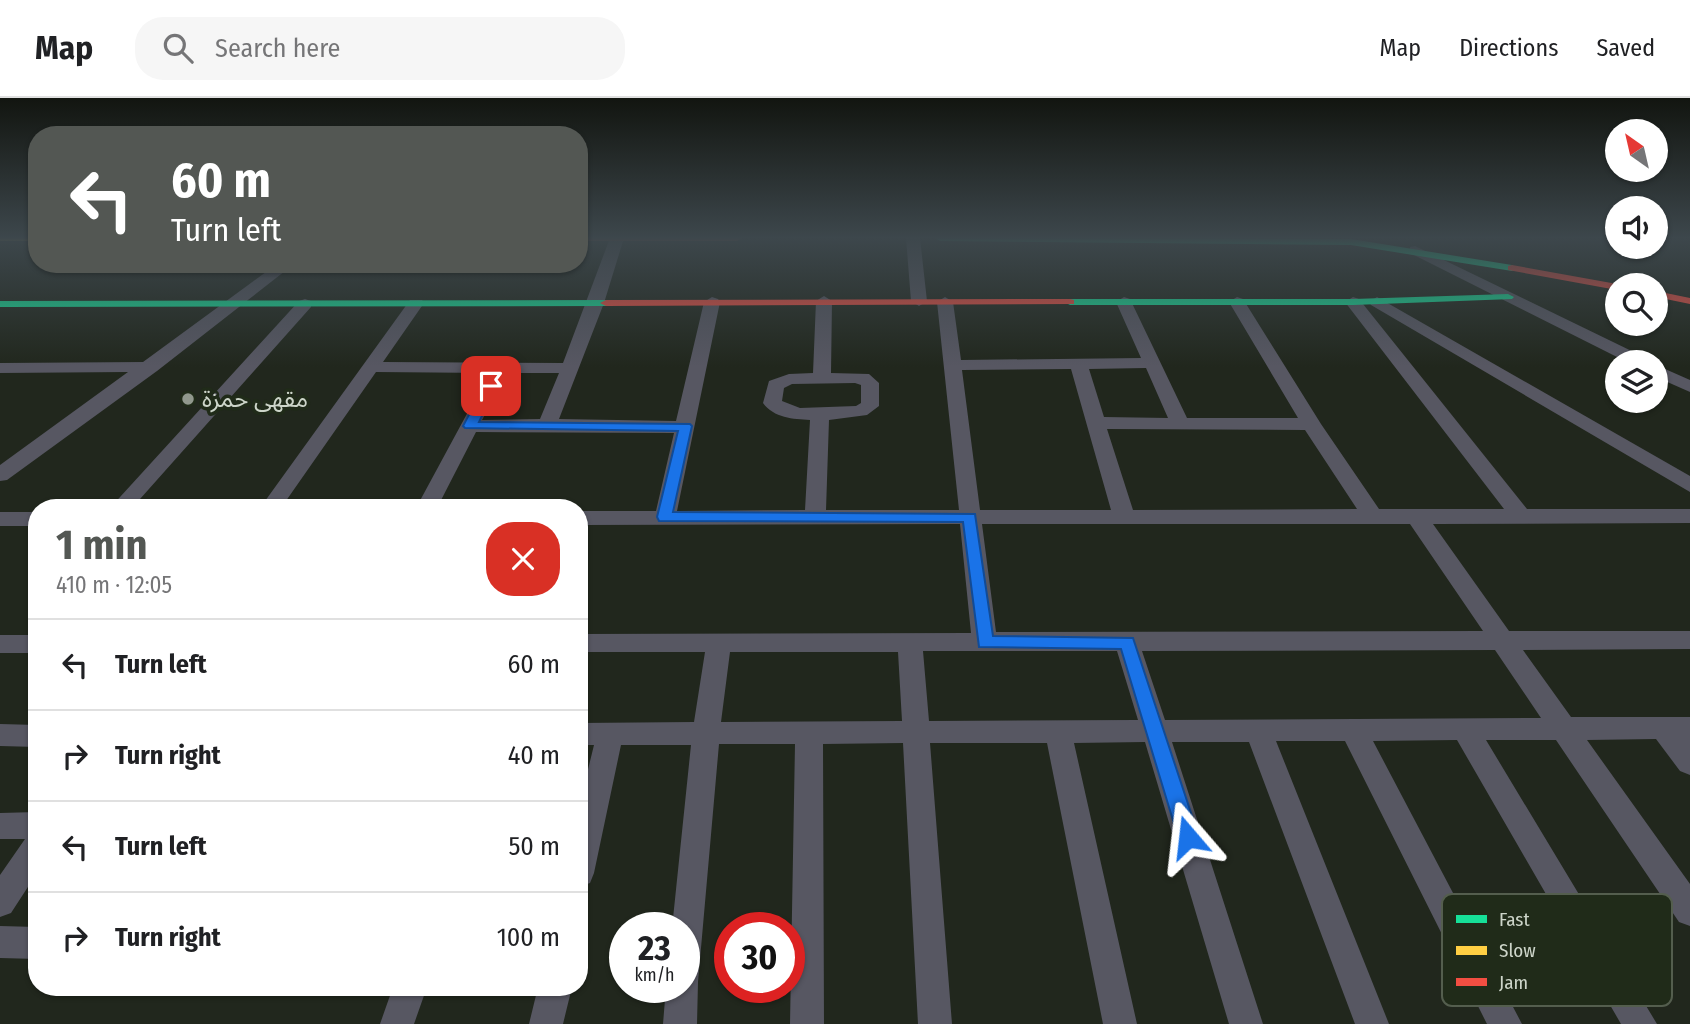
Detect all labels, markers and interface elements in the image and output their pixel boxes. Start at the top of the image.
search box [135,17,625,80]
text: Map [35,28,93,68]
icon: search [159,29,197,67]
text: Search here [215,33,340,64]
text: Map [1380,34,1421,62]
text: Directions [1459,34,1558,62]
text: Saved [1596,34,1655,62]
north arrow [1605,119,1668,182]
map controls [1605,119,1668,413]
text: 60 m [171,151,271,210]
icon: left [56,154,147,245]
button: sound [1605,196,1668,259]
text: Turn left [171,211,281,249]
button: search [1605,273,1668,336]
button: layers [1605,350,1668,413]
pin [461,356,521,416]
icon: arrive [472,367,510,405]
place label: مقهى حمزة [202,385,308,413]
marker: مقهى حمزة [180,391,196,407]
text: 1 min [56,520,147,570]
button: close [486,522,560,596]
text: 410 m · 12:05 [56,571,172,599]
icon: left [56,646,94,684]
text: Turn left [115,649,207,680]
text: 60 m [507,649,560,680]
icon: right [56,737,94,775]
text: Turn right [115,740,221,771]
text: 40 m [508,740,560,771]
position arrow [1151,800,1225,874]
icon: left [56,828,94,866]
text: Turn left [115,831,207,862]
text: 50 m [508,831,560,862]
legend [1442,894,1672,1006]
text: Fast [1499,908,1530,931]
speed limit sign: 30 [714,912,805,1003]
icon: right [56,919,94,957]
text: Turn right [115,922,221,953]
text: 100 m [497,922,560,953]
text: 23 [638,927,671,969]
text: Slow [1499,939,1536,962]
text: km/h [634,964,675,986]
text: Jam [1499,971,1528,994]

